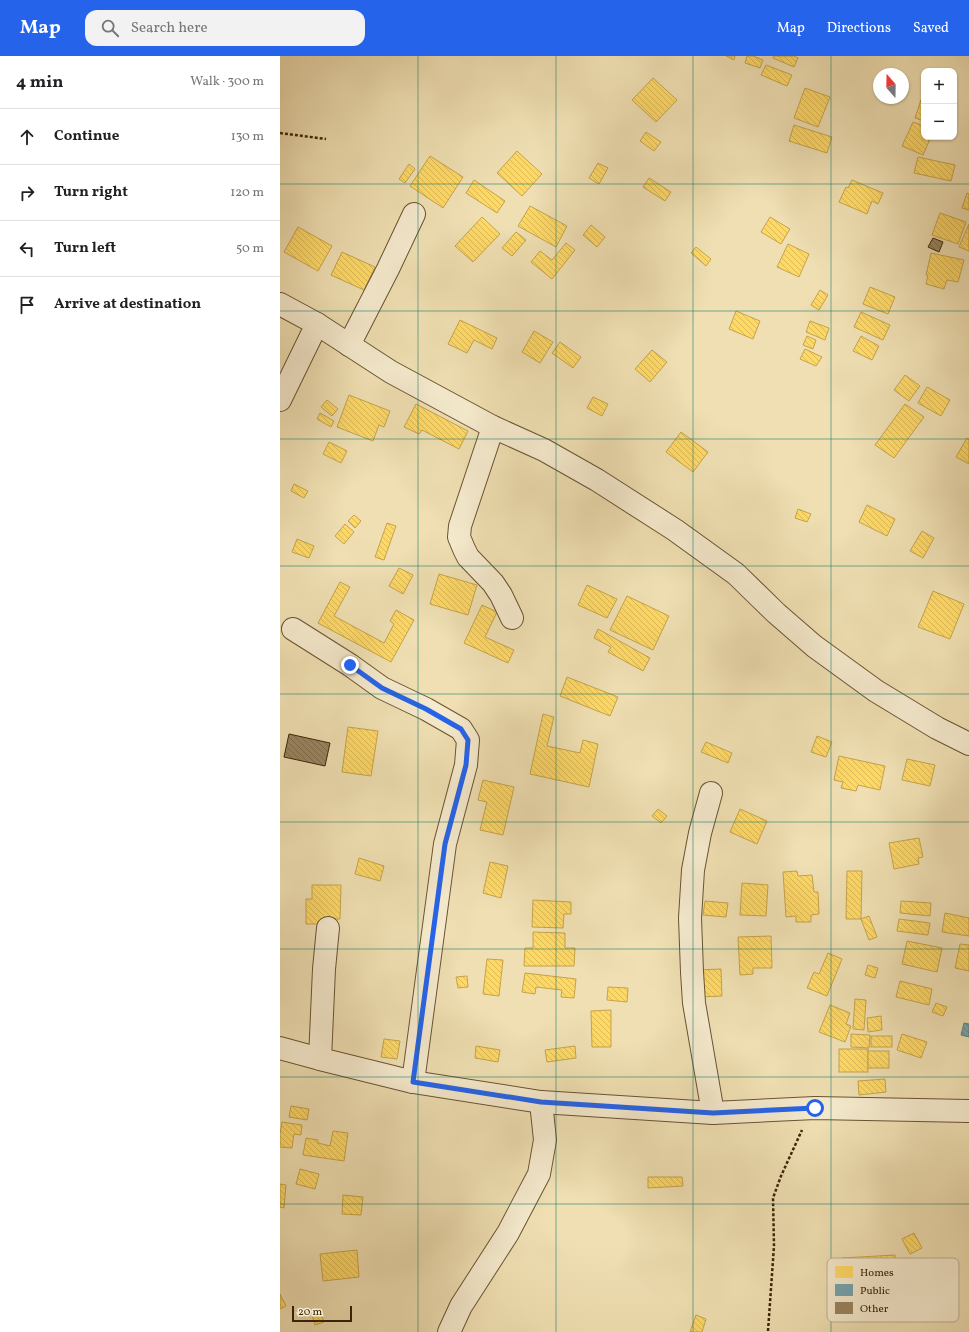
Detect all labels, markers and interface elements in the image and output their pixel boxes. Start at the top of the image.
search box [85,10,365,46]
text: Map [20,15,61,41]
icon: search [99,17,121,39]
text: Search here [131,18,208,39]
text: Map [777,19,805,38]
text: Directions [827,19,891,38]
text: Saved [913,19,949,38]
north arrow [873,68,909,104]
map controls [921,68,957,140]
button: + [921,68,957,104]
text: 4 min [16,71,63,94]
text: Walk · 300 m [190,73,264,91]
button: − [921,104,957,140]
icon: ahead [16,126,38,148]
text: Continue [54,126,119,147]
text: 130 m [231,128,264,146]
icon: right [16,182,38,204]
text: Turn right [54,182,128,203]
text: 120 m [230,184,264,202]
icon: left [16,238,38,260]
text: Turn left [54,238,116,259]
text: 50 m [236,240,264,258]
icon: arrive [16,294,38,316]
text: Arrive at destination [54,294,201,315]
route end [341,656,359,674]
route start [806,1099,824,1117]
legend [827,1258,959,1322]
text: Homes [860,1266,894,1281]
text: Public [860,1284,890,1299]
text: Other [860,1302,889,1317]
scale bar [292,1304,352,1323]
text: 20 m [298,1305,322,1320]

